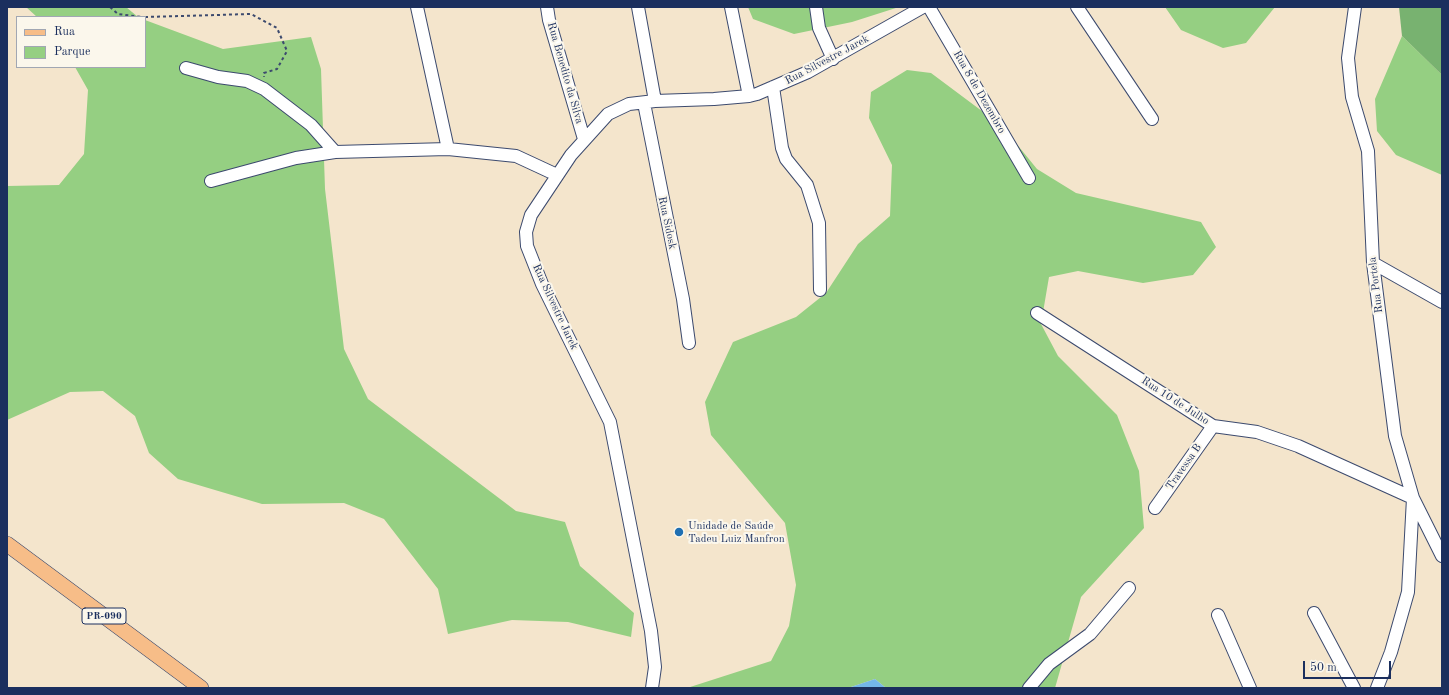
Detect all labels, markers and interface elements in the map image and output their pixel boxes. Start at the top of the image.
legend [16,16,146,68]
street label: Rua Benedito da Silva [544,21,586,125]
text: Rua [54,26,75,38]
street label: Rua Silvestre Jarek [783,32,871,88]
text: Parque [54,46,90,58]
street label: Rua 8 de Dezembro [950,48,1008,136]
street label: Rua Sidosk [655,195,679,251]
street label: Rua Portela [1366,256,1386,314]
street label: Rua Silvestre Jarek [529,262,581,352]
street label: Rua 10 de Julho [1139,374,1211,428]
street label: Travessa B [1163,441,1205,493]
place label: Unidade de Saúde Tadeu Luiz Manfron [688,519,785,545]
marker: Unidade de Saúde Tadeu Luiz Manfron [673,526,685,538]
road number: PR-090 [82,608,126,624]
scale bar [1305,653,1393,679]
text: 50 m [1310,662,1337,674]

